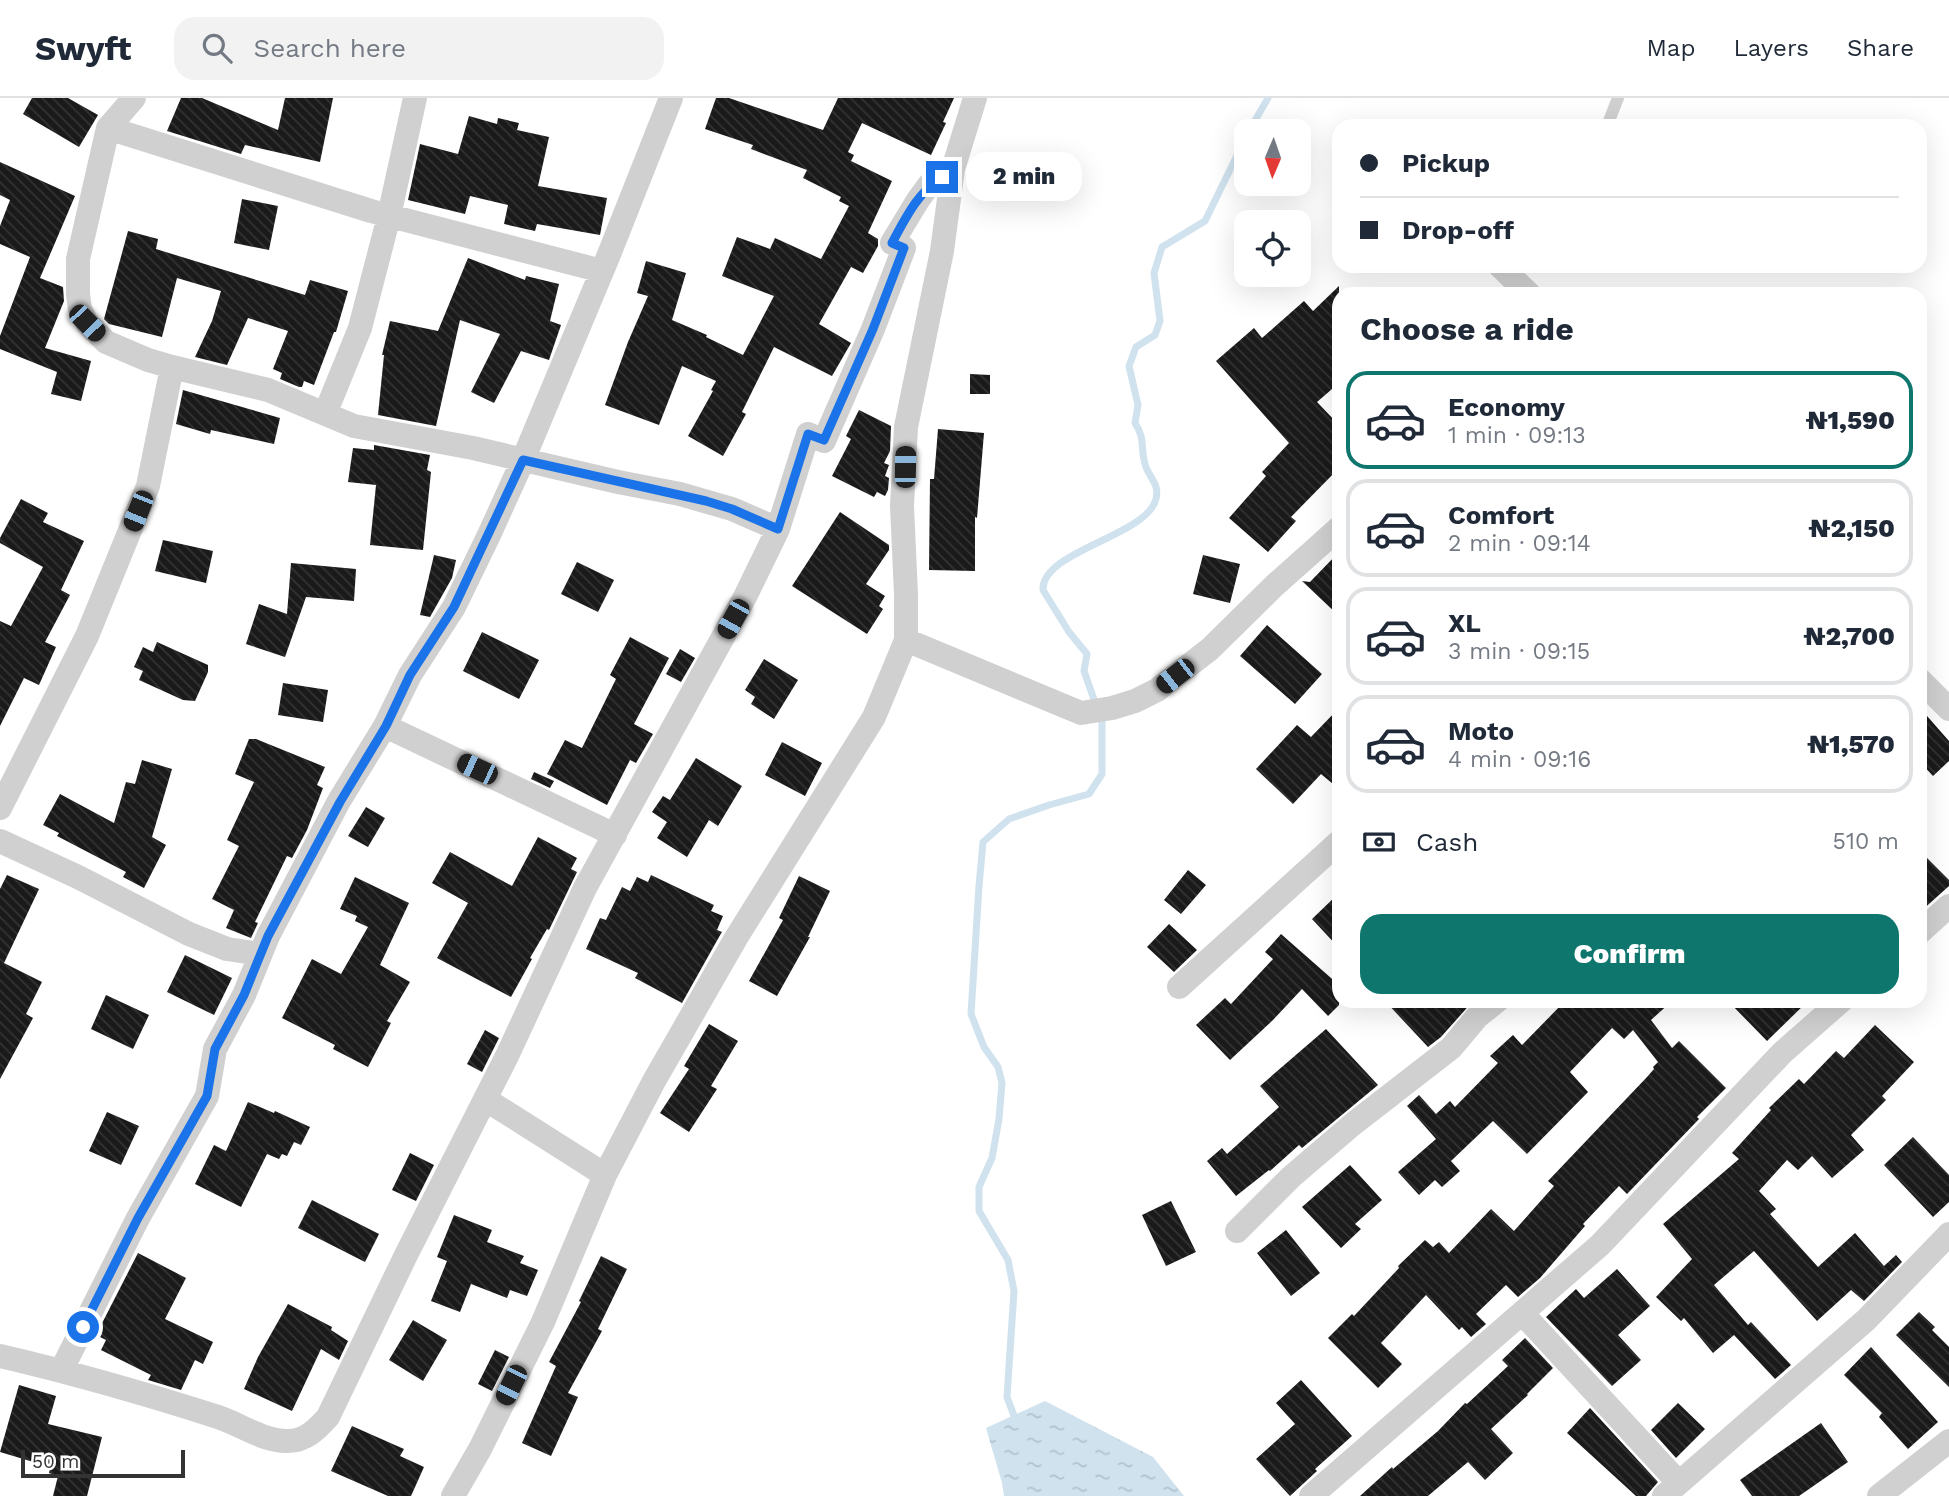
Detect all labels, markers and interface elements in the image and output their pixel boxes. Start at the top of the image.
search box [174,17,664,80]
text: Swyft [35,29,132,68]
icon: search [198,29,236,67]
text: Search here [254,33,406,63]
text: Map [1647,34,1695,62]
text: Layers [1733,34,1809,62]
text: Share [1847,34,1914,62]
north arrow [1234,119,1311,196]
map controls [1234,119,1311,287]
text: Pickup [1402,148,1490,178]
callout: 2 min [967,153,1082,202]
route end [926,161,958,193]
text: 2 min [993,163,1055,190]
button: locate [1234,210,1311,287]
text: Drop-off [1402,215,1514,245]
car [65,301,110,345]
text: Choose a ride [1360,310,1574,348]
icon: car [1364,389,1427,452]
text: Economy [1448,392,1565,422]
text: ₦1,590 [1805,405,1895,435]
text: 1 min · 09:13 [1448,422,1586,449]
car [895,446,916,488]
car [121,488,156,534]
icon: car [1364,497,1427,560]
text: Comfort [1448,500,1554,530]
text: ₦2,150 [1808,513,1895,543]
text: 2 min · 09:14 [1448,530,1591,557]
car [714,596,753,642]
icon: car [1364,605,1427,668]
text: XL [1448,608,1481,638]
text: ₦2,700 [1803,621,1895,651]
text: 3 min · 09:15 [1448,638,1590,665]
car [1152,655,1199,697]
icon: car [1364,713,1427,776]
text: Moto [1448,716,1514,746]
text: ₦1,570 [1807,729,1895,759]
text: 4 min · 09:16 [1448,746,1591,773]
car [454,751,501,787]
icon: cash [1360,823,1398,861]
text: Cash [1416,827,1478,857]
text: 510 m [1833,828,1899,855]
button: Confirm [1360,914,1899,994]
route start [67,1311,99,1343]
car [493,1362,530,1408]
scale bar [21,1447,186,1479]
text: 50 m [32,1450,79,1473]

